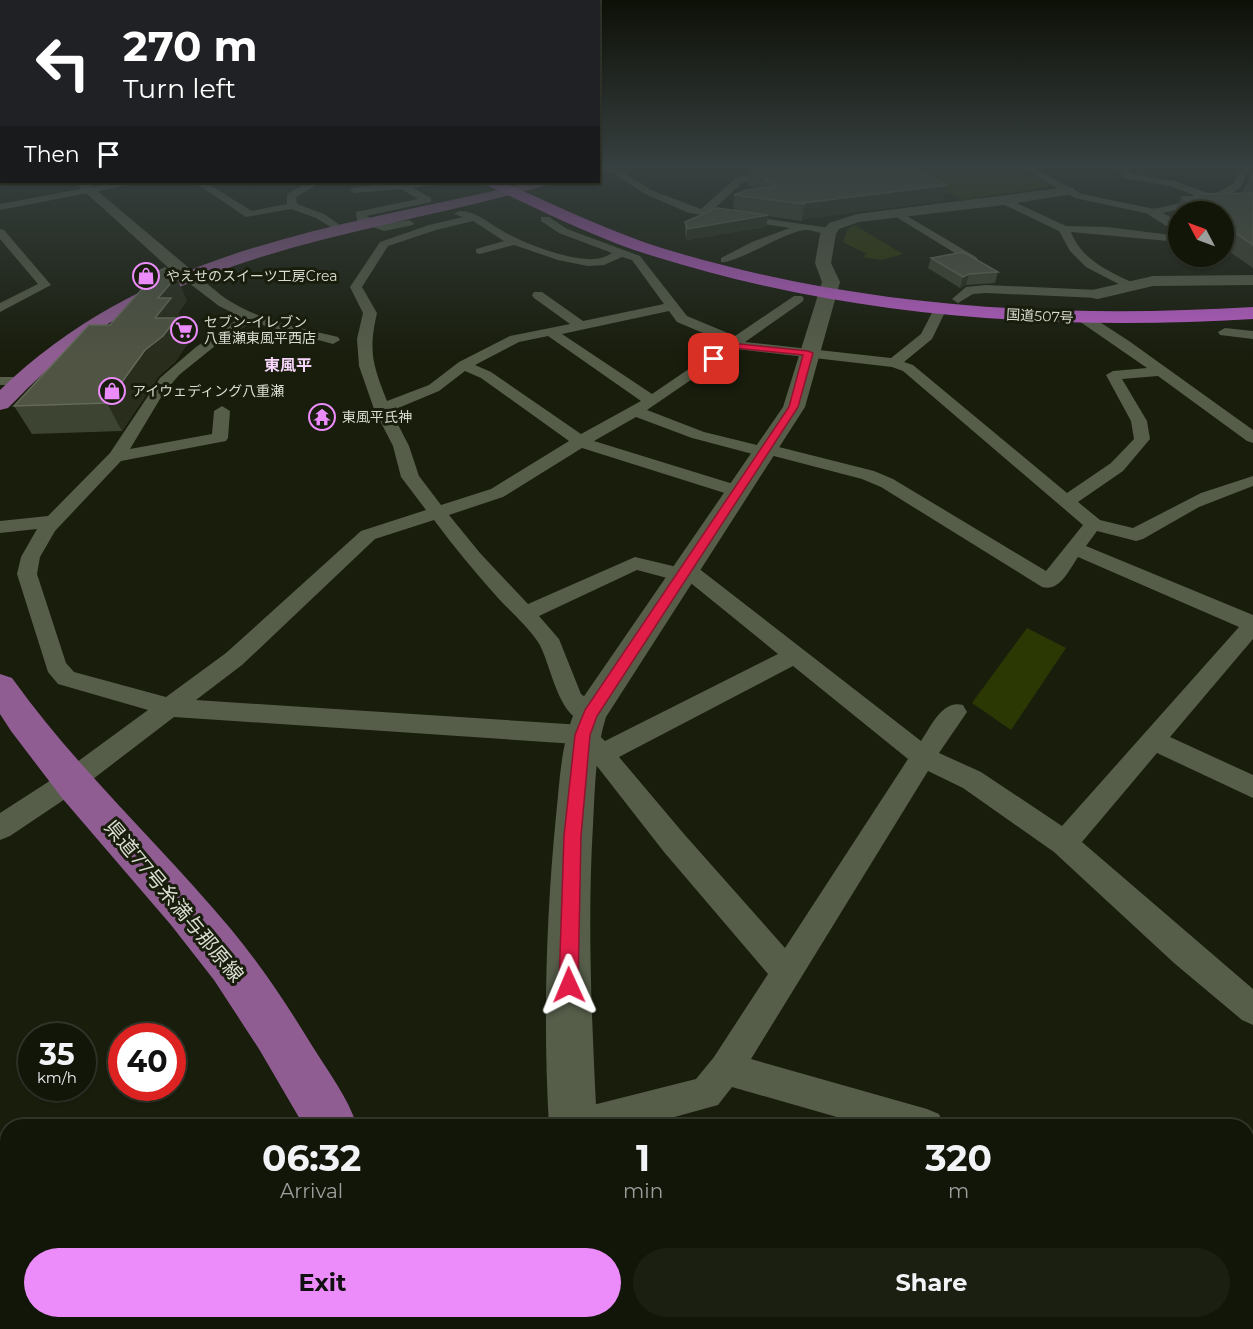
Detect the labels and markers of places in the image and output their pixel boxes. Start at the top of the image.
shop icon: やえせのスイーツ工房Crea [131,261,161,291]
place label: やえせのスイーツ工房Crea [166,267,338,285]
place label: セブン-イレブン 八重瀬東風平西店 [204,313,316,347]
supermarket icon: セブン-イレブン 八重瀬東風平西店 [169,315,199,345]
pin [688,333,739,384]
shop icon: アイウェディング八重瀬 [97,376,127,406]
place label: アイウェディング八重瀬 [132,382,284,400]
temple icon: 東風平氏神 [307,402,337,432]
place label: 東風平氏神 [342,408,412,426]

